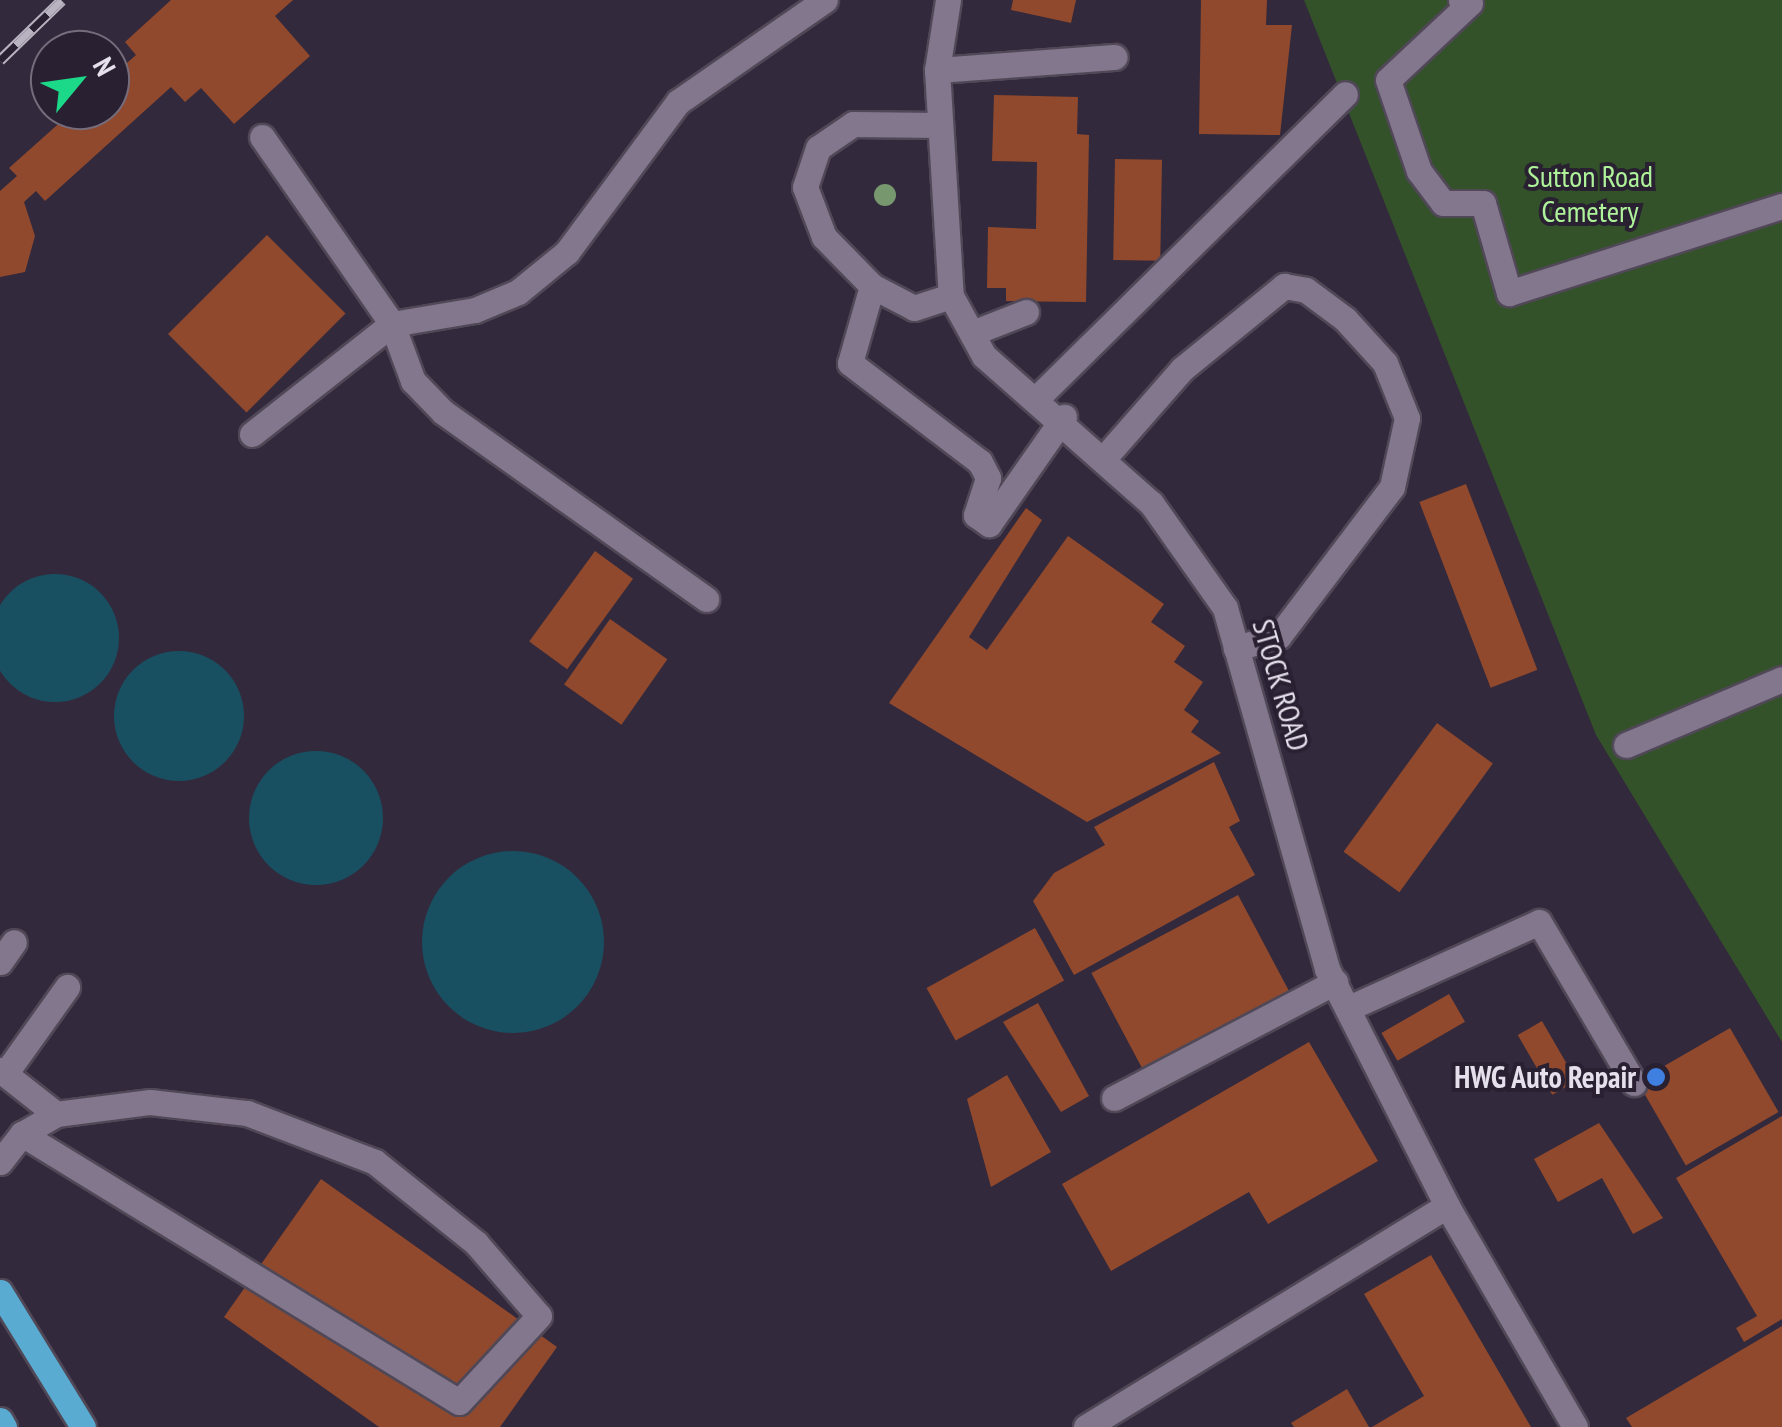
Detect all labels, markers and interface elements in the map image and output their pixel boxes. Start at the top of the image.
north arrow [30,30,130,130]
text: N [85,51,125,82]
park label: Sutton Road Cemetery [1527,158,1653,228]
street label: STOCK ROAD [1245,615,1317,755]
place label: HWG Auto Repair [1453,1059,1636,1095]
marker: HWG Auto Repair [1645,1066,1667,1088]

